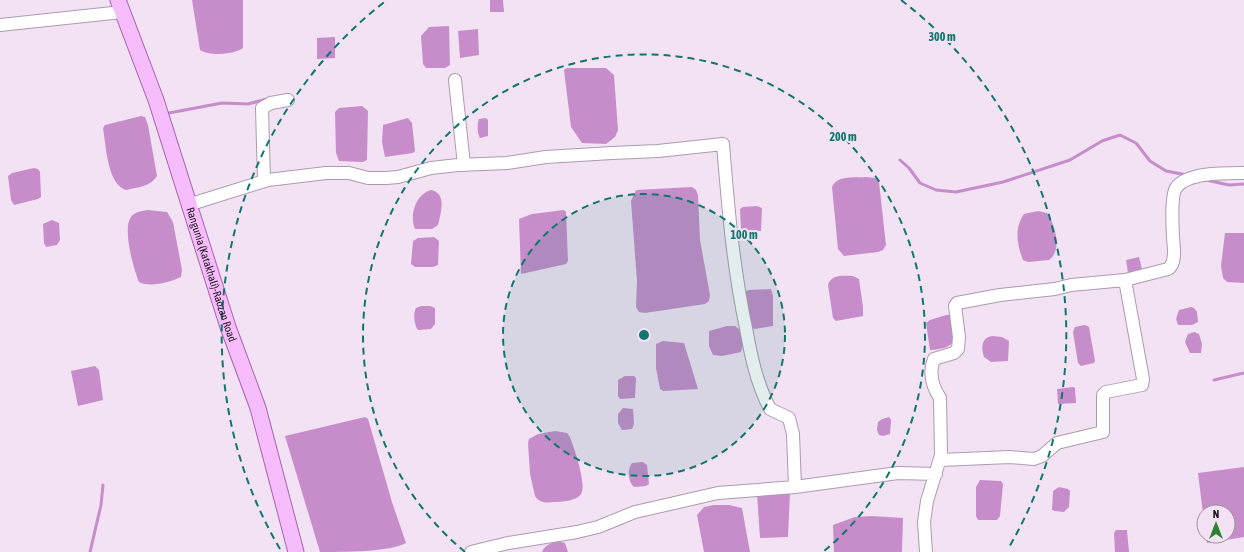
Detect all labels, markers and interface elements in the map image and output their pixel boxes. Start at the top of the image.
text: 300 m [928,30,956,44]
text: 200 m [829,130,857,144]
street label: Rangunia (Katakhali)-Raozan Road [184,206,239,343]
text: 100 m [730,228,758,242]
centre of rings [637,328,651,342]
north arrow [1196,504,1236,544]
text: N [1213,508,1219,520]

